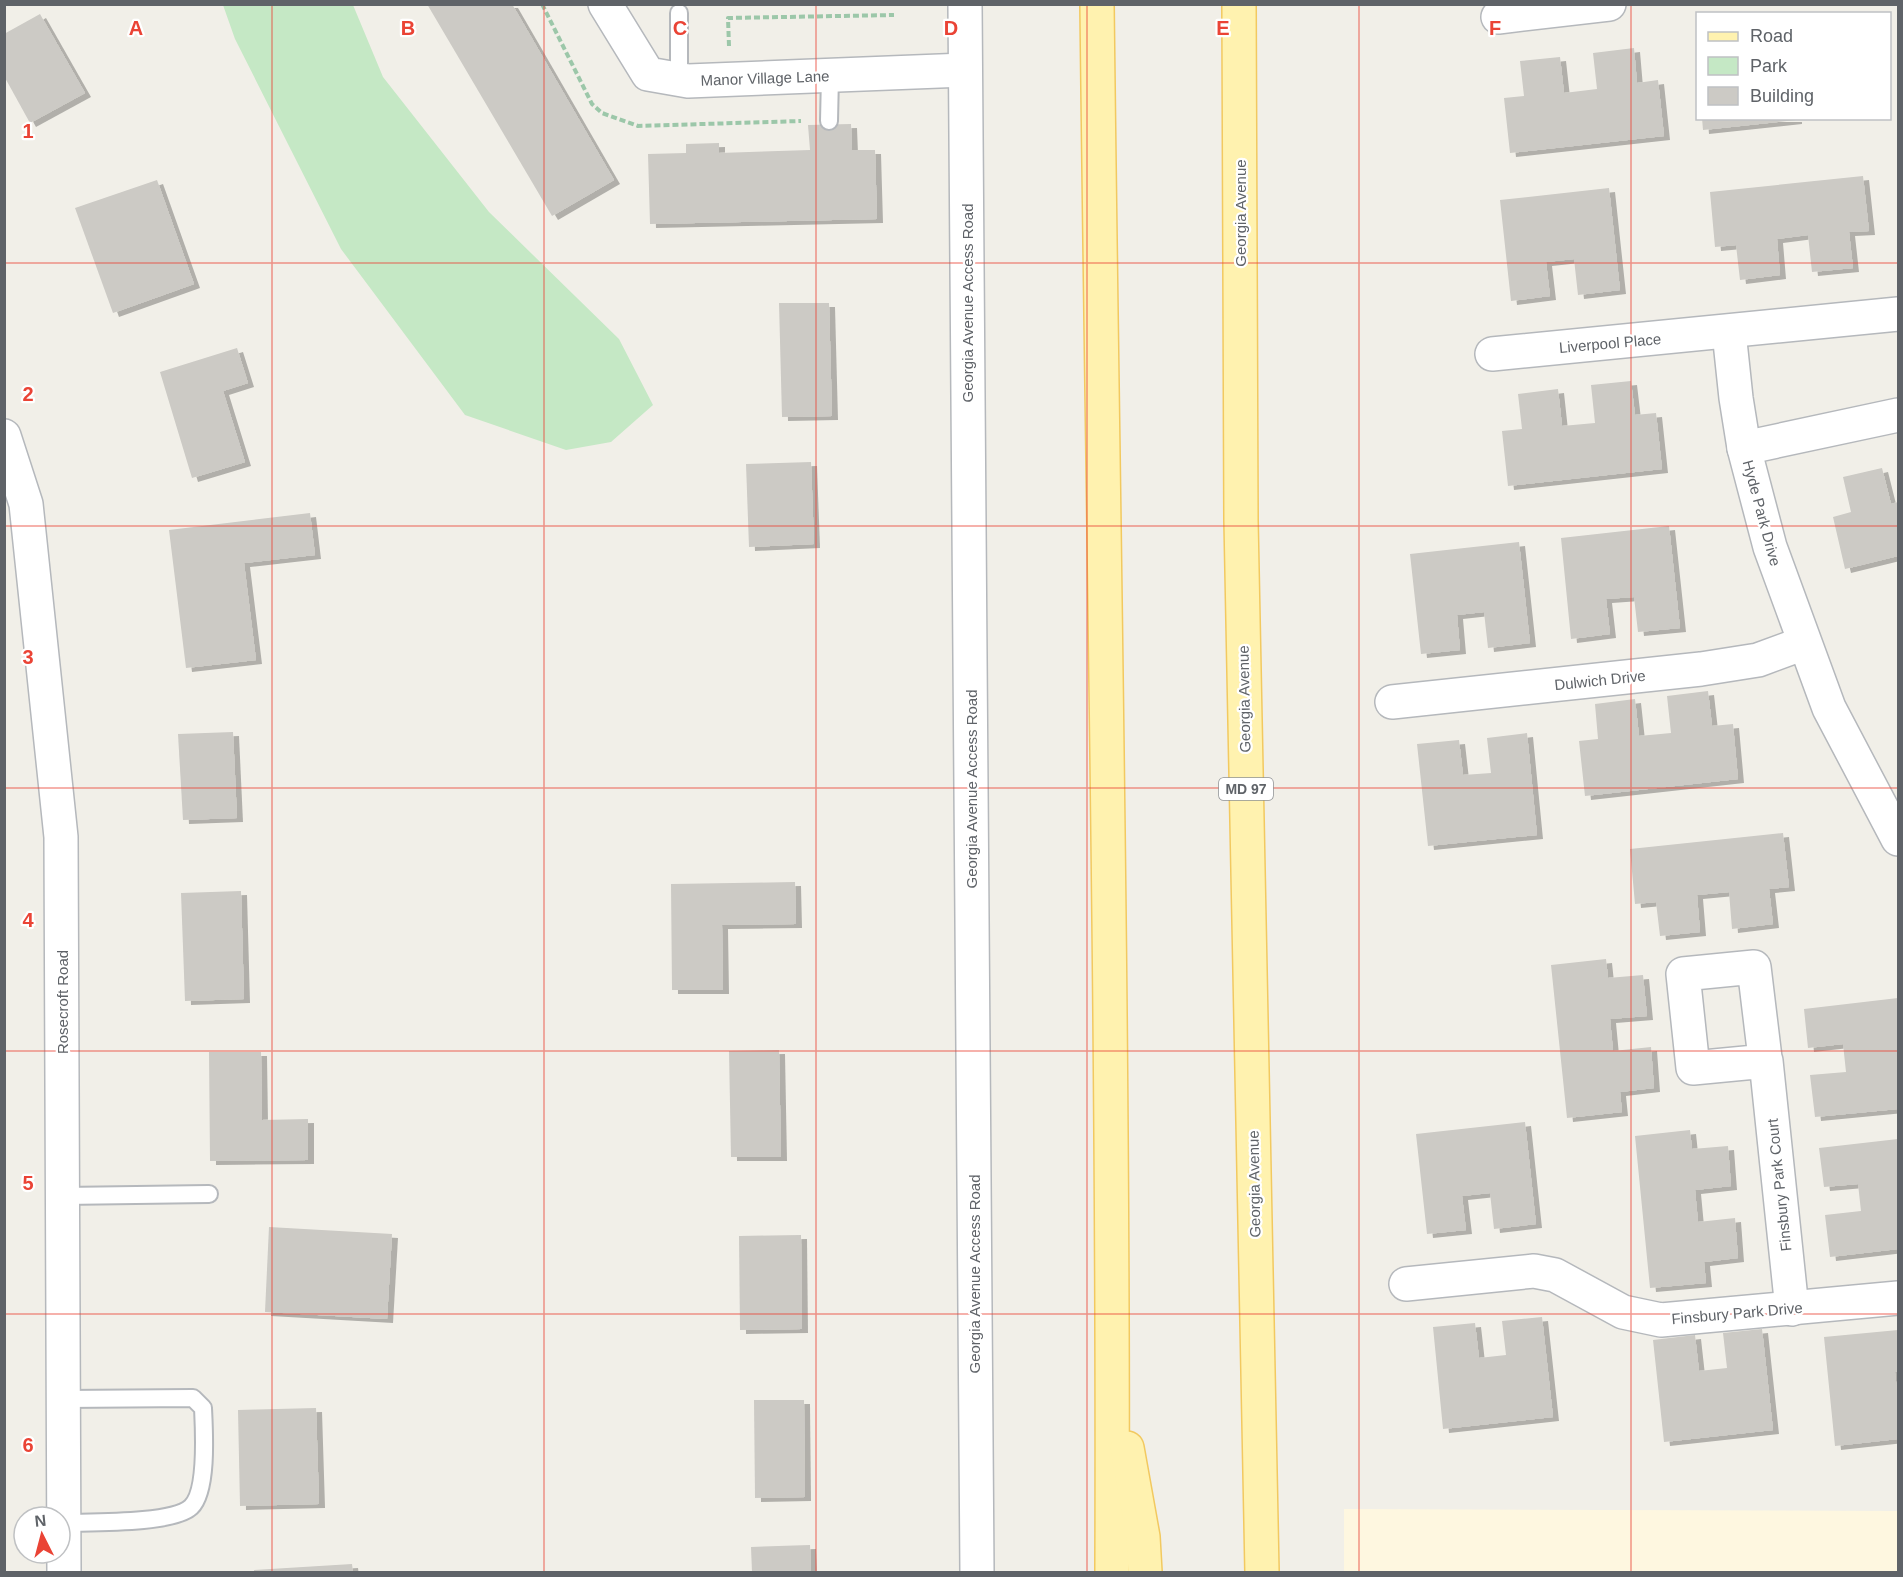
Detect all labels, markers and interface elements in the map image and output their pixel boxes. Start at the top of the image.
legend [1696,12,1891,120]
text: A [129,17,143,39]
text: B [401,17,415,39]
text: C [673,17,687,39]
text: D [944,17,958,39]
text: E [1216,17,1230,39]
text: F [1489,17,1501,39]
text: Road [1750,26,1793,46]
text: Park [1750,56,1788,76]
street label: Manor Village Lane [700,67,830,89]
text: Building [1750,86,1814,106]
text: 1 [22,120,34,142]
street label: Georgia Avenue [1232,159,1249,267]
street label: Georgia Avenue Access Road [959,203,976,403]
street label: Liverpool Place [1558,330,1662,356]
text: 2 [22,383,34,405]
street label: Hyde Park Drive [1740,458,1784,568]
street label: Georgia Avenue [1235,645,1253,753]
text: 3 [22,646,34,668]
street label: Dulwich Drive [1554,667,1646,693]
street label: Georgia Avenue Access Road [963,689,980,889]
road number: MD 97 [1219,778,1273,800]
text: 4 [22,909,34,931]
street label: Rosecroft Road [54,950,71,1054]
street label: Finsbury Park Court [1763,1117,1794,1252]
street label: Georgia Avenue [1245,1130,1263,1238]
text: 5 [22,1172,34,1194]
street label: Georgia Avenue Access Road [966,1174,983,1374]
street label: Finsbury Park Drive [1671,1299,1803,1327]
text: 6 [22,1434,34,1456]
north arrow [12,1505,72,1565]
text: N [34,1512,47,1530]

